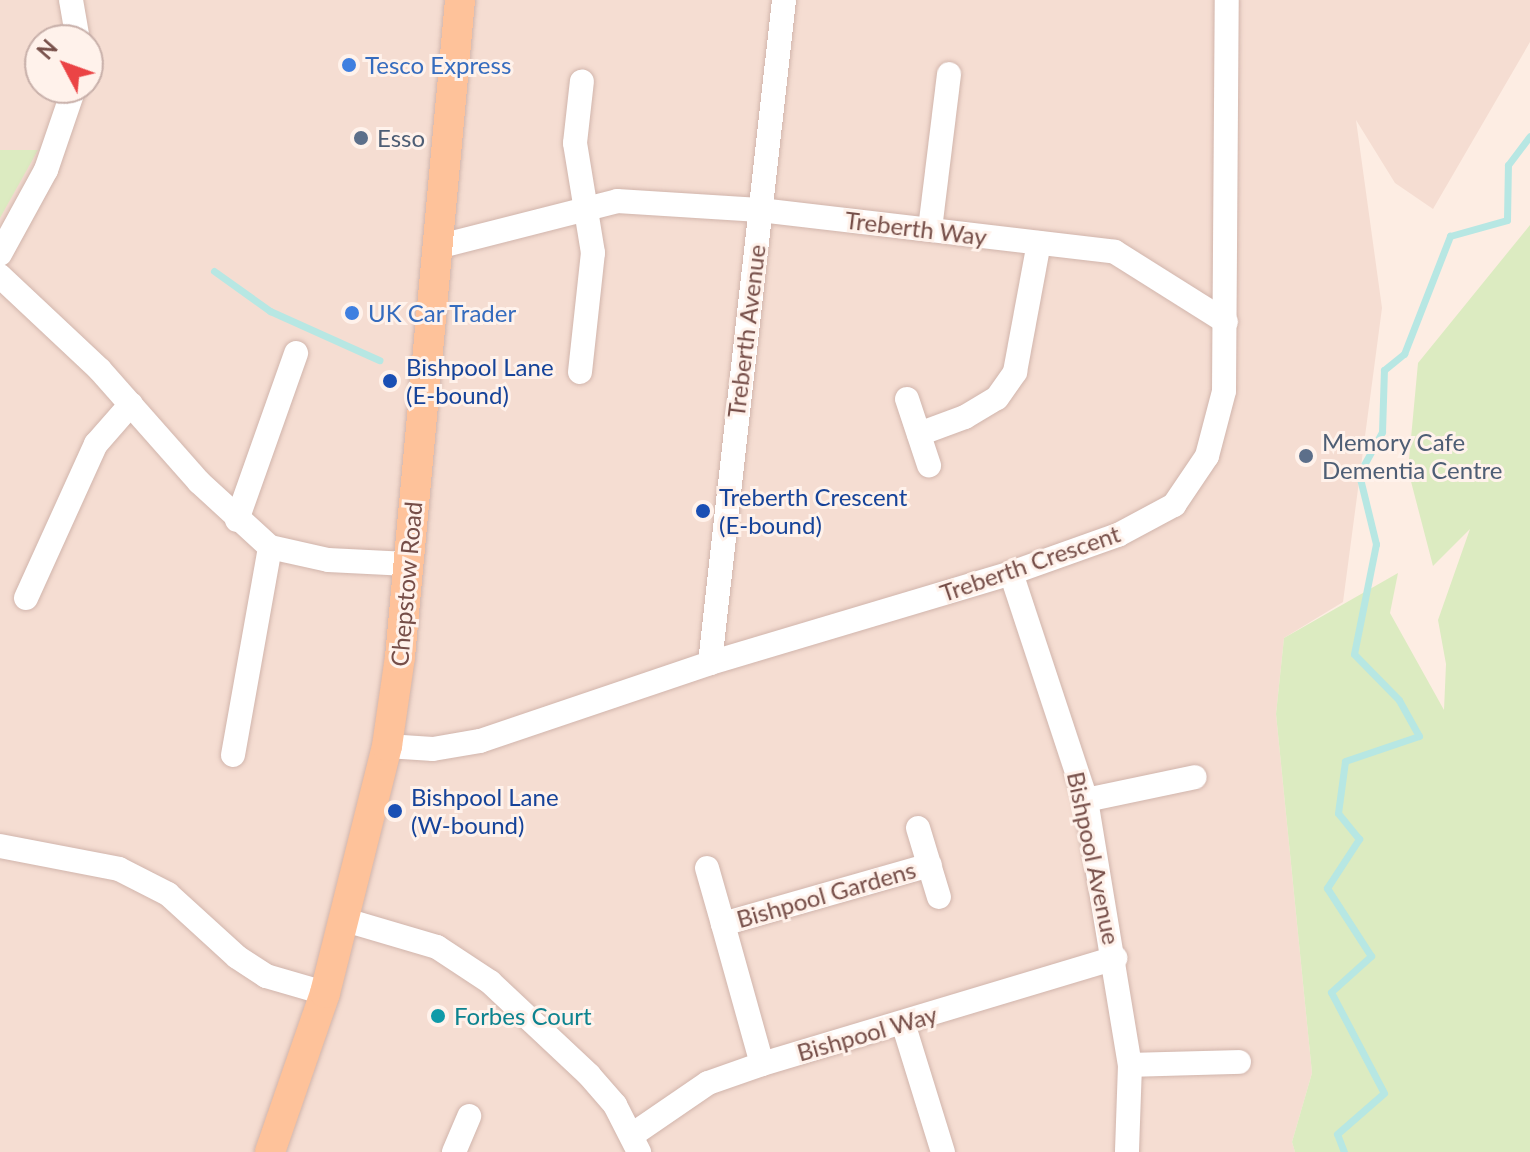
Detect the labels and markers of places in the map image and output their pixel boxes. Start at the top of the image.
place label: Tesco Express [365,51,511,79]
marker: Tesco Express [340,56,358,74]
place label: Esso [377,124,425,152]
marker: Esso [352,129,370,147]
place label: UK Car Trader [368,299,517,327]
marker: UK Car Trader [343,304,361,322]
place label: Bishpool Lane (E-bound) [406,353,554,409]
marker: Bishpool Lane (E-bound) [381,372,399,390]
place label: Memory Cafe Dementia Centre [1322,428,1502,484]
marker: Memory Cafe Dementia Centre [1297,447,1315,465]
place label: Treberth Crescent (E-bound) [719,483,907,539]
marker: Treberth Crescent (E-bound) [694,502,712,520]
place label: Bishpool Lane (W-bound) [411,783,559,839]
marker: Bishpool Lane (W-bound) [386,802,404,820]
place label: Forbes Court [454,1002,592,1030]
marker: Forbes Court [429,1007,447,1025]

